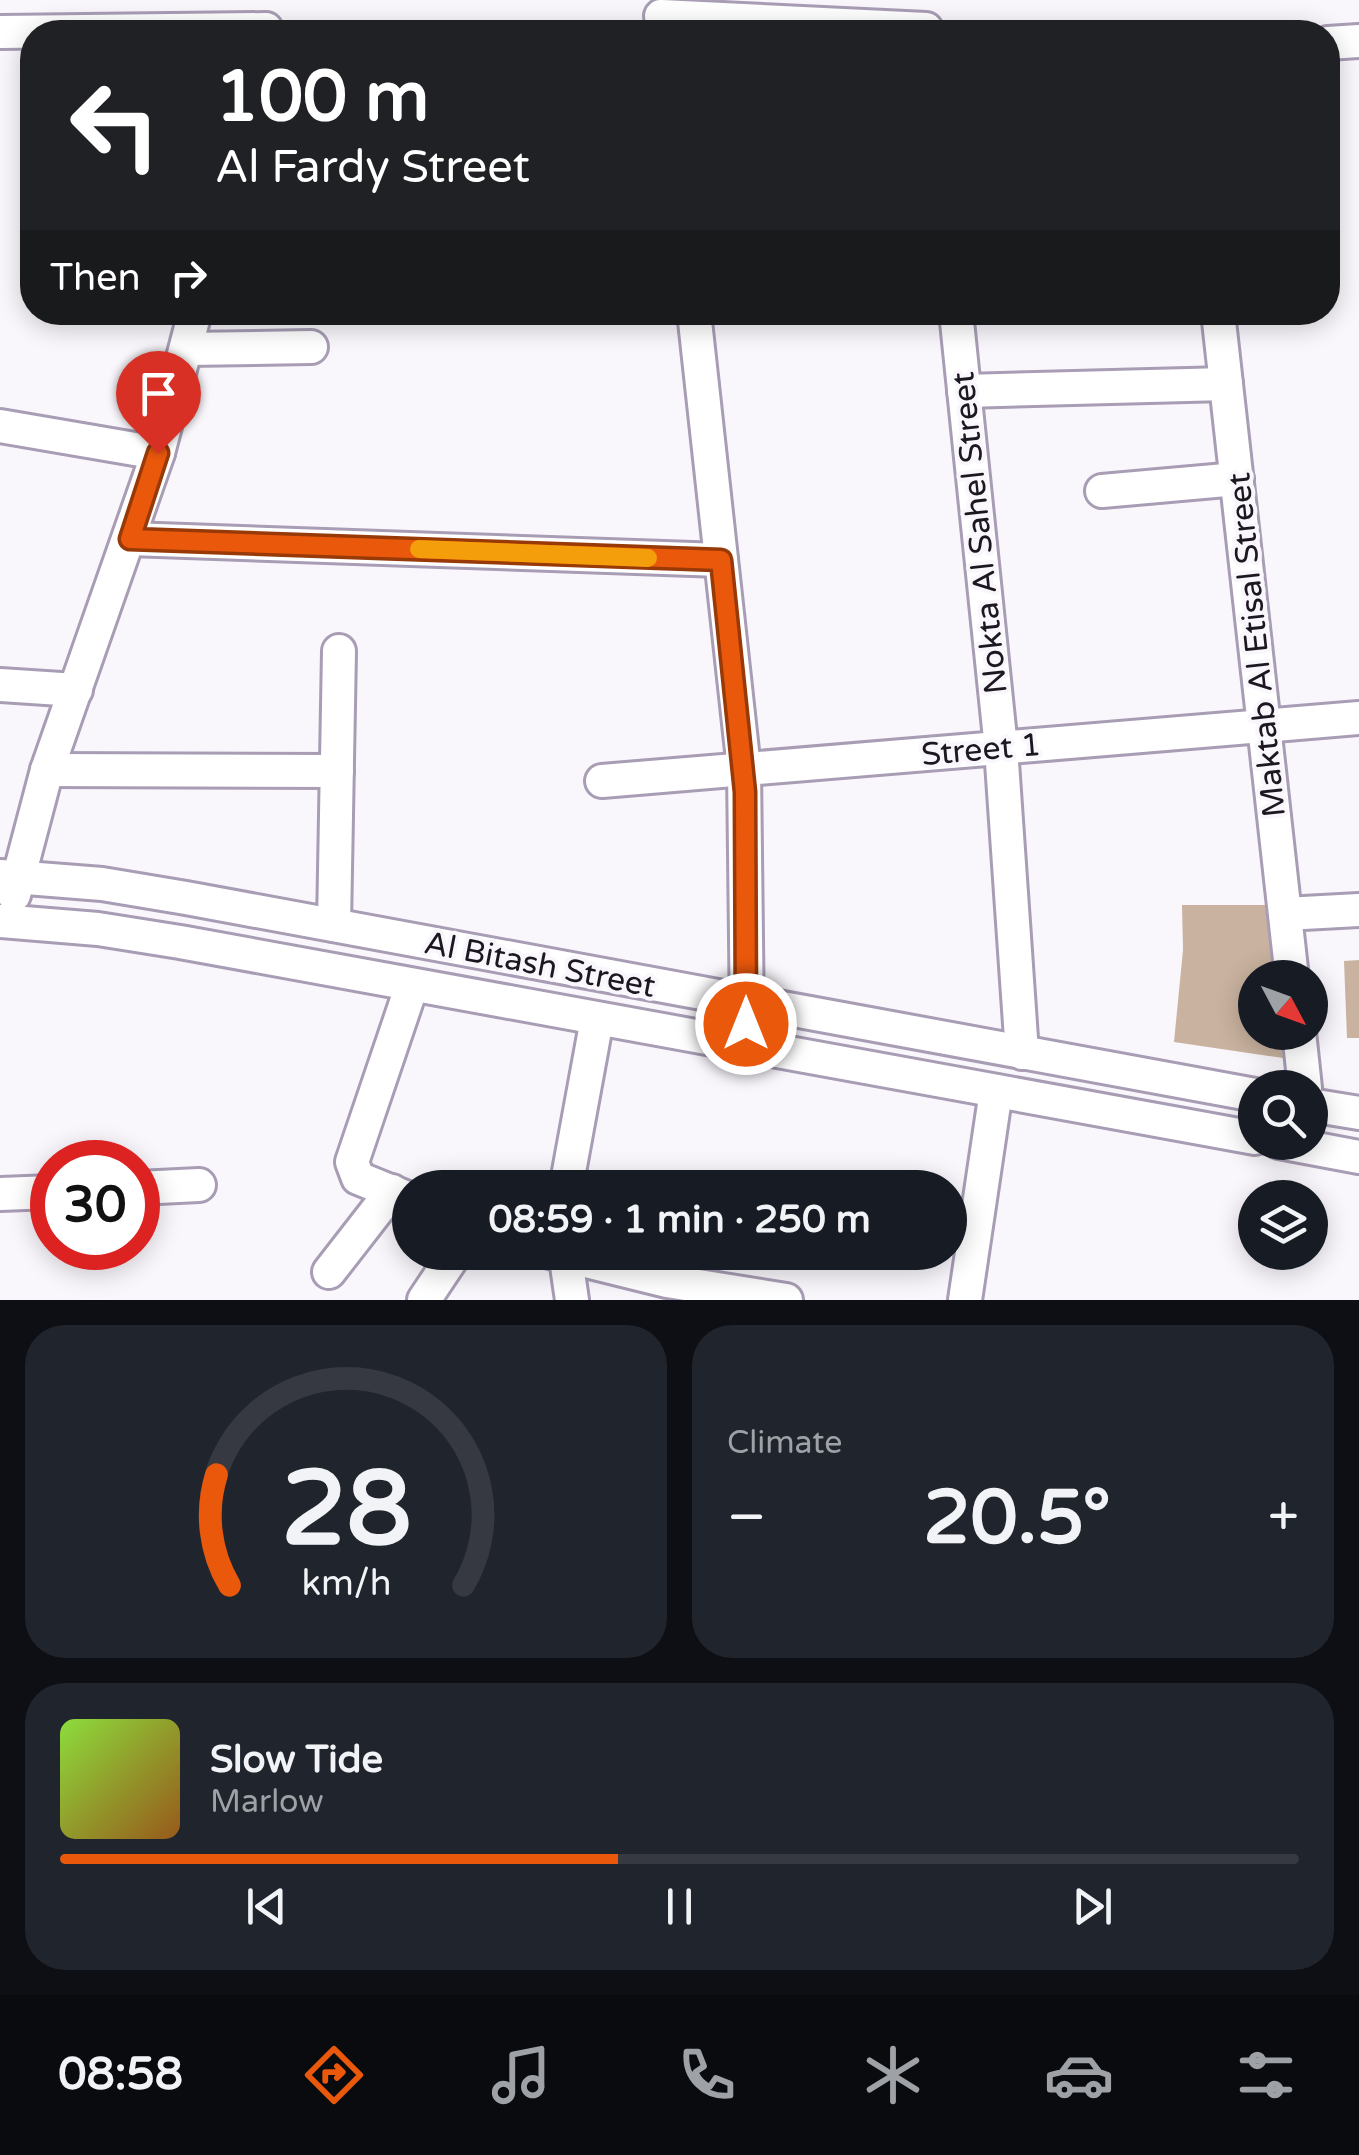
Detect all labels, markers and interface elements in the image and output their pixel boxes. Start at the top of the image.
text: 100 m [215,56,429,140]
icon: left [50,60,180,190]
text: Al Fardy Street [215,141,530,195]
icon: right [161,250,216,305]
text: Then [50,255,141,301]
pin [116,351,201,454]
icon: arrive [131,366,186,421]
street label: Nokta Al Sahel Street [944,370,1016,696]
street label: Maktab Al Etisal Street [1220,471,1294,819]
street label: Street 1 [920,726,1042,774]
street label: Al Bitash Street [421,924,659,1006]
north arrow [1238,960,1328,1050]
map controls [1238,960,1328,1270]
position arrow [694,972,798,1076]
button: search [1238,1070,1328,1160]
speed limit sign: 30 [30,1140,160,1270]
button: layers [1238,1180,1328,1270]
text: 08:59 · 1 min · 250 m [488,1197,871,1243]
text: Climate [727,1424,842,1462]
text: 28 [281,1448,411,1573]
text: 20.5° [923,1473,1111,1563]
text: − [727,1485,766,1551]
text: + [1268,1485,1299,1551]
text: km/h [301,1562,391,1605]
text: Slow Tide [210,1737,383,1783]
text: Marlow [210,1783,324,1821]
icon: previous [239,1879,294,1934]
icon: pause [652,1879,707,1934]
icon: next [1065,1879,1120,1934]
icon: directions [299,2040,369,2110]
icon: music [486,2040,556,2110]
icon: phone [672,2040,742,2110]
icon: climate [858,2040,928,2110]
icon: car [1044,2040,1114,2110]
icon: filters [1231,2040,1301,2110]
text: 08:58 [58,2048,183,2102]

